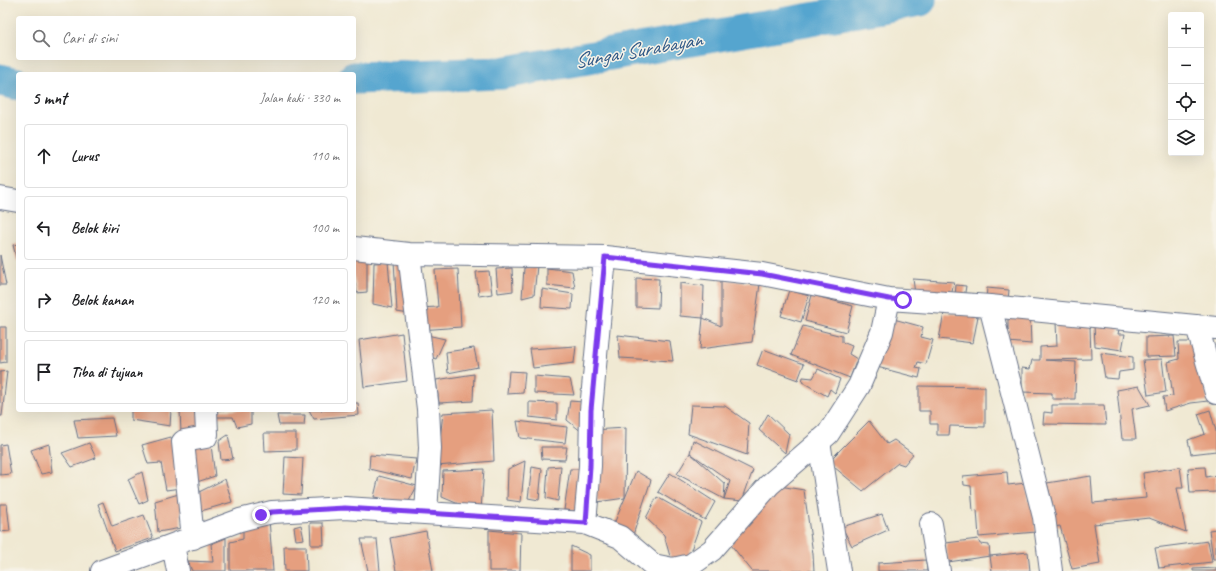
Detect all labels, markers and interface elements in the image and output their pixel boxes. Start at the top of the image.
map controls [1168,12,1204,156]
button: + [1168,12,1204,48]
search box [16,16,356,60]
water label: Sungai Surabayan [572,26,706,74]
icon: search [30,27,52,49]
text: Cari di sini [62,29,117,48]
button: − [1168,48,1204,84]
button: locate [1168,84,1204,120]
text: 5 mnt [32,88,67,109]
text: Jalan kaki · 330 m [260,90,340,106]
button: layers [1168,120,1204,156]
icon: ahead [33,145,55,167]
text: Lurus [71,147,99,166]
text: 110 m [311,148,339,164]
icon: left [33,217,55,239]
text: Belok kiri [71,219,118,238]
text: 100 m [311,220,339,236]
icon: right [33,289,55,311]
text: Belok kanan [71,291,134,310]
route start [894,291,912,309]
text: 120 m [311,292,339,308]
icon: arrive [33,361,55,383]
text: Tiba di tujuan [71,363,142,382]
route end [252,506,270,524]

